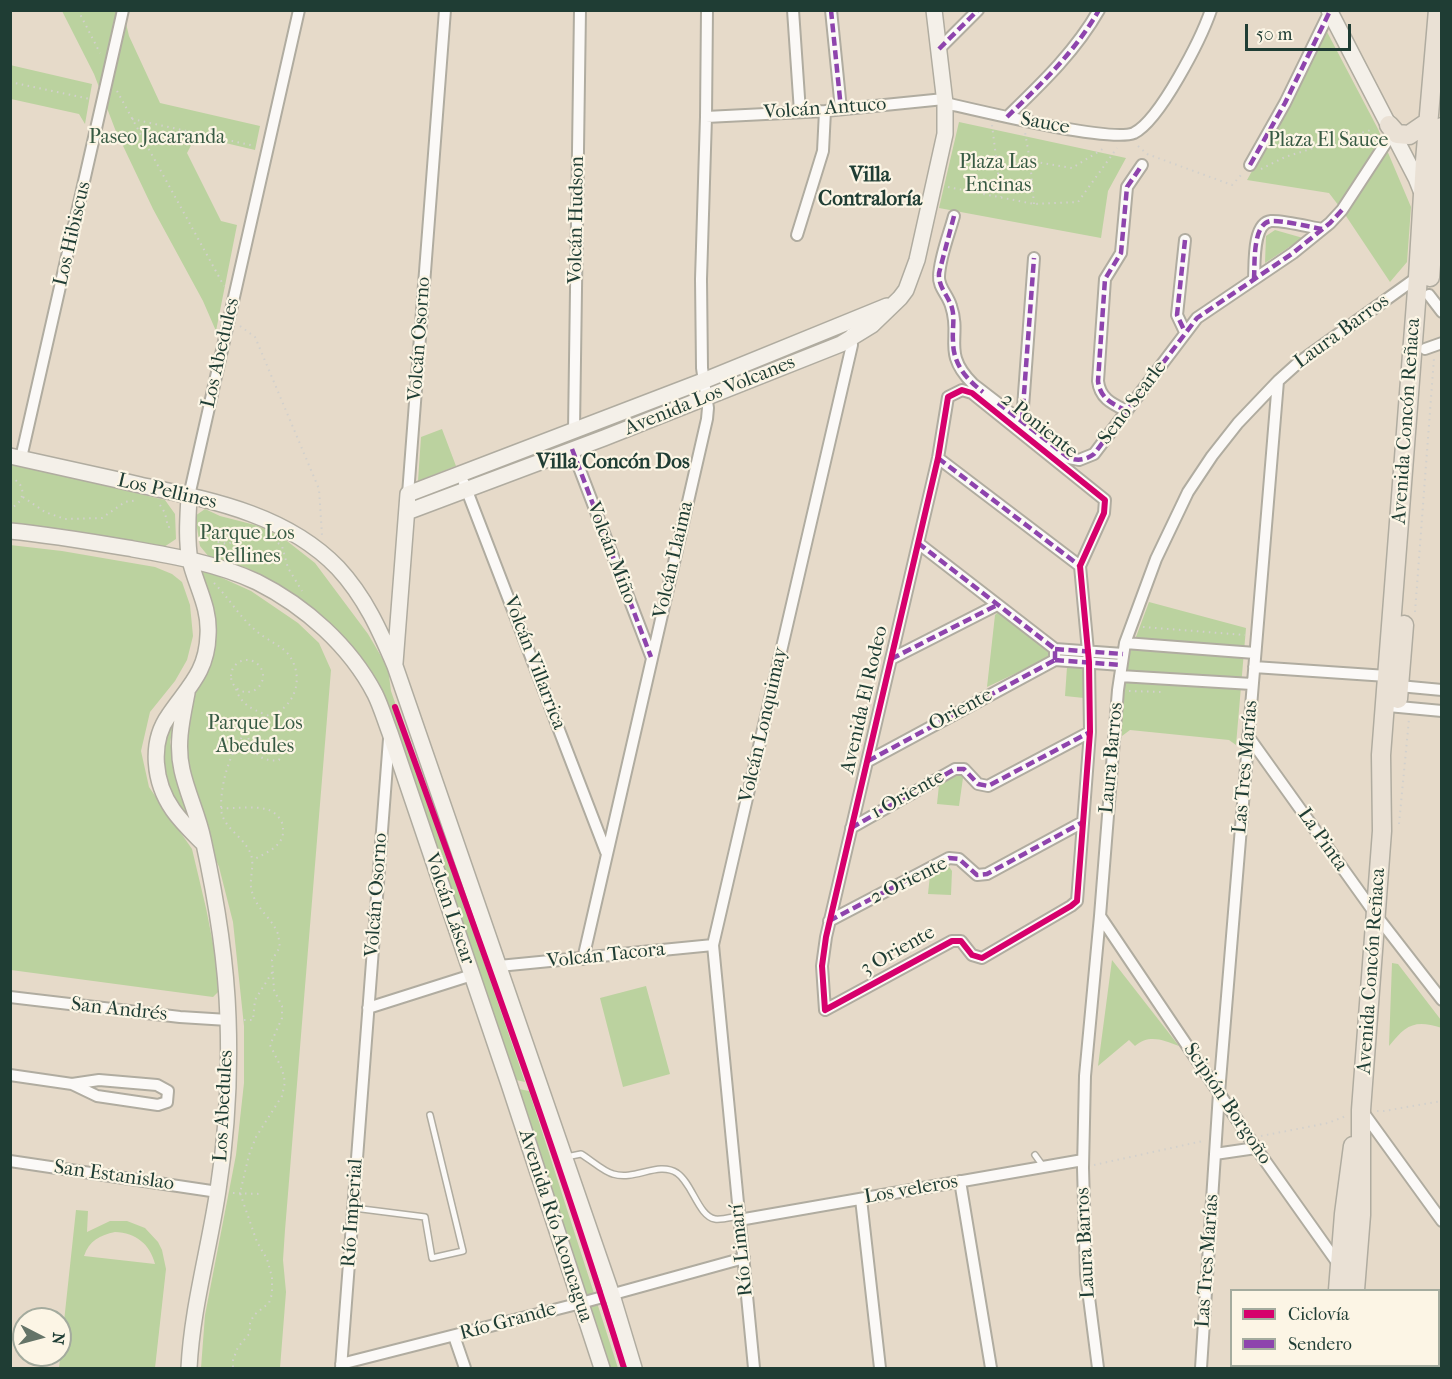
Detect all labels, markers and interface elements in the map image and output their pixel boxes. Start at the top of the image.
scale bar [1248,12,1354,50]
text: 50 m [1256,24,1292,45]
street label: Volcán Antuco [763,93,887,125]
street label: Sauce [1019,108,1071,140]
park label: Paseo Jacaranda [89,126,225,150]
park label: Plaza El Sauce [1268,129,1388,153]
park label: Plaza Las Encinas [959,151,1037,198]
street label: Volcán Hudson [564,156,590,284]
district label: Villa Contraloría [818,163,922,213]
street label: Los Hibiscus [49,179,97,289]
street label: Volcán Osorno [404,276,436,402]
street label: Laura Barros [1290,290,1394,374]
street label: Los Abedules [197,296,245,410]
street label: Avenida Concón Reñaca [1388,317,1426,525]
street label: Avenida Los Volcanes [621,351,799,441]
street label: Seno Searle [1094,356,1172,450]
street label: 2 Poniente [996,388,1082,464]
district label: Villa Concón Dos [536,450,690,476]
street label: Los Pellines [115,469,219,515]
street label: Volcán Miño [581,499,641,607]
street label: Volcán Llaima [649,499,699,621]
park label: Parque Los Pellines [199,522,295,569]
street label: Volcán Villarrica [497,593,571,733]
street label: Avenida El Rodeo [836,624,894,776]
street label: Volcán Lonquimay [734,645,794,805]
street label: Oriente [925,683,997,737]
street label: Las Tres Marías [1228,699,1264,835]
street label: Laura Barros [1095,702,1129,814]
park label: Parque Los Abedules [207,712,303,759]
street label: 1 Oriente [867,765,949,825]
street label: La Pinta [1292,804,1352,876]
street label: Volcán Osorno [361,832,393,958]
street label: Volcán Láscar [419,850,479,968]
street label: 2 Oriente [866,852,952,910]
street label: Avenida Concón Reñaca [1353,867,1391,1075]
street label: 3 Oriente [857,921,939,981]
street label: Volcán Tacora [546,938,666,974]
street label: San Andrés [70,993,168,1027]
street label: Scipión Borgoño [1178,1039,1276,1169]
street label: Los Abedules [209,1049,239,1163]
street label: Avenida Río Aconcagua [512,1126,598,1326]
street label: San Estanislao [52,1156,176,1196]
street label: Río Imperial [337,1158,369,1268]
street label: Los veleros [862,1170,960,1210]
street label: Laura Barros [1071,1187,1101,1299]
street label: Las Tres Marías [1191,1193,1225,1329]
street label: Río Limarí [725,1203,759,1297]
legend [1230,1289,1440,1367]
street label: Río Grande [457,1298,559,1346]
text: Ciclovía [1288,1304,1349,1325]
north arrow [12,1307,72,1367]
text: N [48,1332,68,1346]
text: Sendero [1288,1334,1352,1355]

